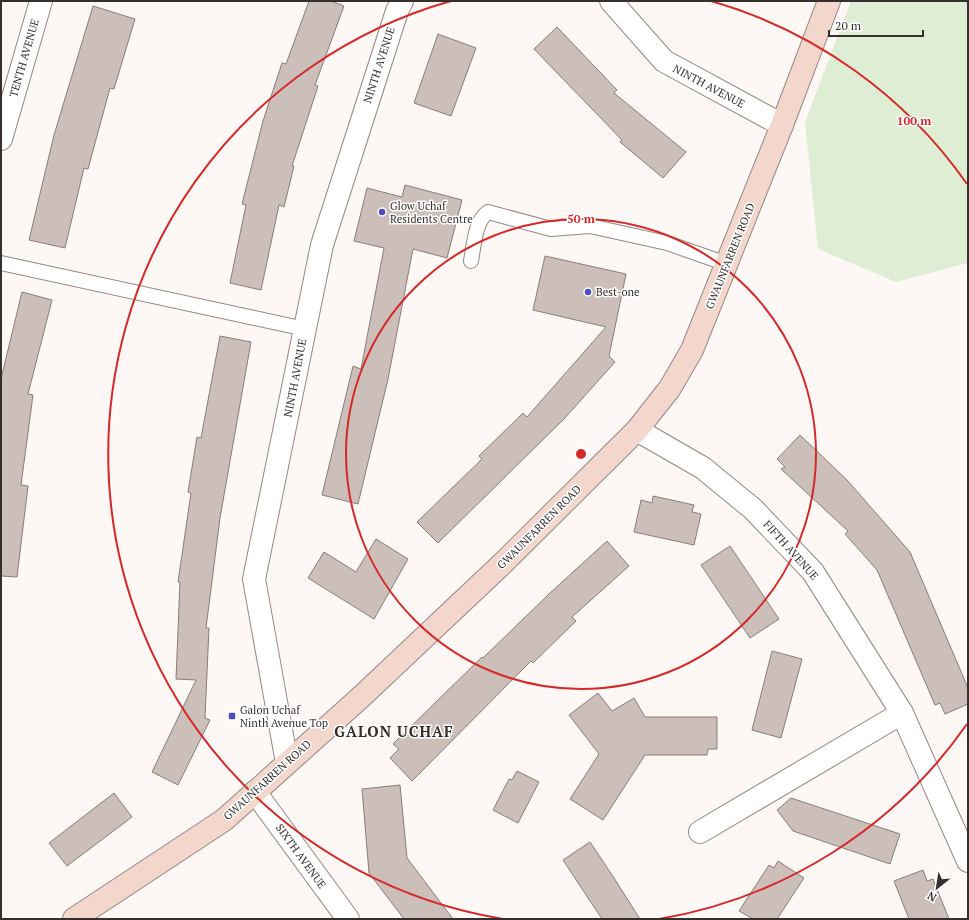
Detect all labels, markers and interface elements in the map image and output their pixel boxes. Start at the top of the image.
scale bar [829,12,923,38]
street label: TENTH AVENUE [6,17,42,99]
text: 20 m [835,18,862,33]
street label: NINTH AVENUE [360,25,398,105]
street label: NINTH AVENUE [671,61,747,111]
text: 100 m [897,113,931,128]
place label: Glow Uchaf Residents Centre [390,199,473,226]
street label: GWAUNFARREN ROAD [702,201,758,311]
marker: Glow Uchaf Residents Centre [377,207,387,217]
text: 50 m [567,211,595,226]
place label: Best-one [596,285,640,299]
marker: Best-one [583,287,593,297]
street label: NINTH AVENUE [281,338,309,418]
centre of rings [574,447,588,461]
street label: GWAUNFARREN ROAD [494,482,584,572]
street label: FIFTH AVENUE [761,517,821,583]
place label: Galon Uchaf Ninth Avenue Top [240,703,328,730]
marker: Galon Uchaf Ninth Avenue Top [227,711,237,721]
district label: GALON UCHAF [334,721,454,741]
street label: GWAUNFARREN ROAD [220,737,314,823]
street label: SIXTH AVENUE [273,821,329,891]
north arrow [917,868,957,908]
text: N [924,888,939,905]

